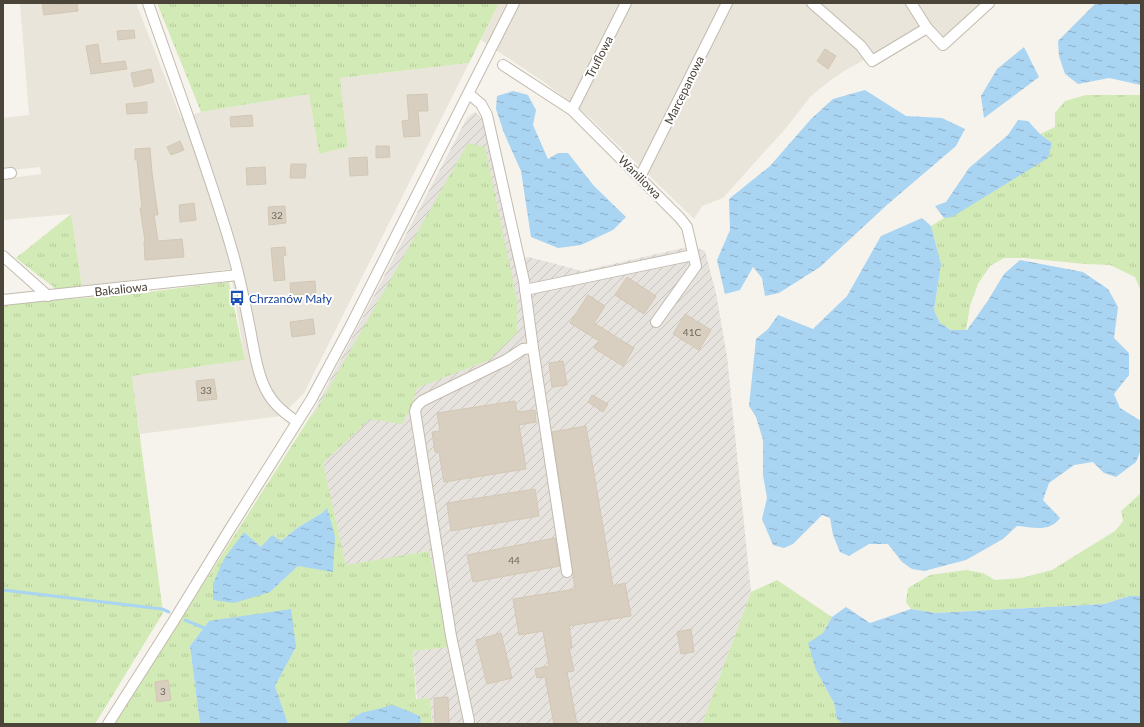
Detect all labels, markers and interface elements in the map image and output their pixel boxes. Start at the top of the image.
street label: Truflowa [582,33,616,81]
street label: Marcepanowa [661,53,707,127]
street label: Waniliowa [615,152,665,202]
house number: 32 [271,209,283,221]
street label: Bakaliowa [94,279,148,299]
bus stop icon: Chrzanów Mały [228,289,246,307]
place label: Chrzanów Mały [249,291,333,306]
house number: 41C [683,326,701,338]
house number: 33 [200,384,212,396]
house number: 44 [508,554,520,566]
house number: 3 [160,685,166,697]

